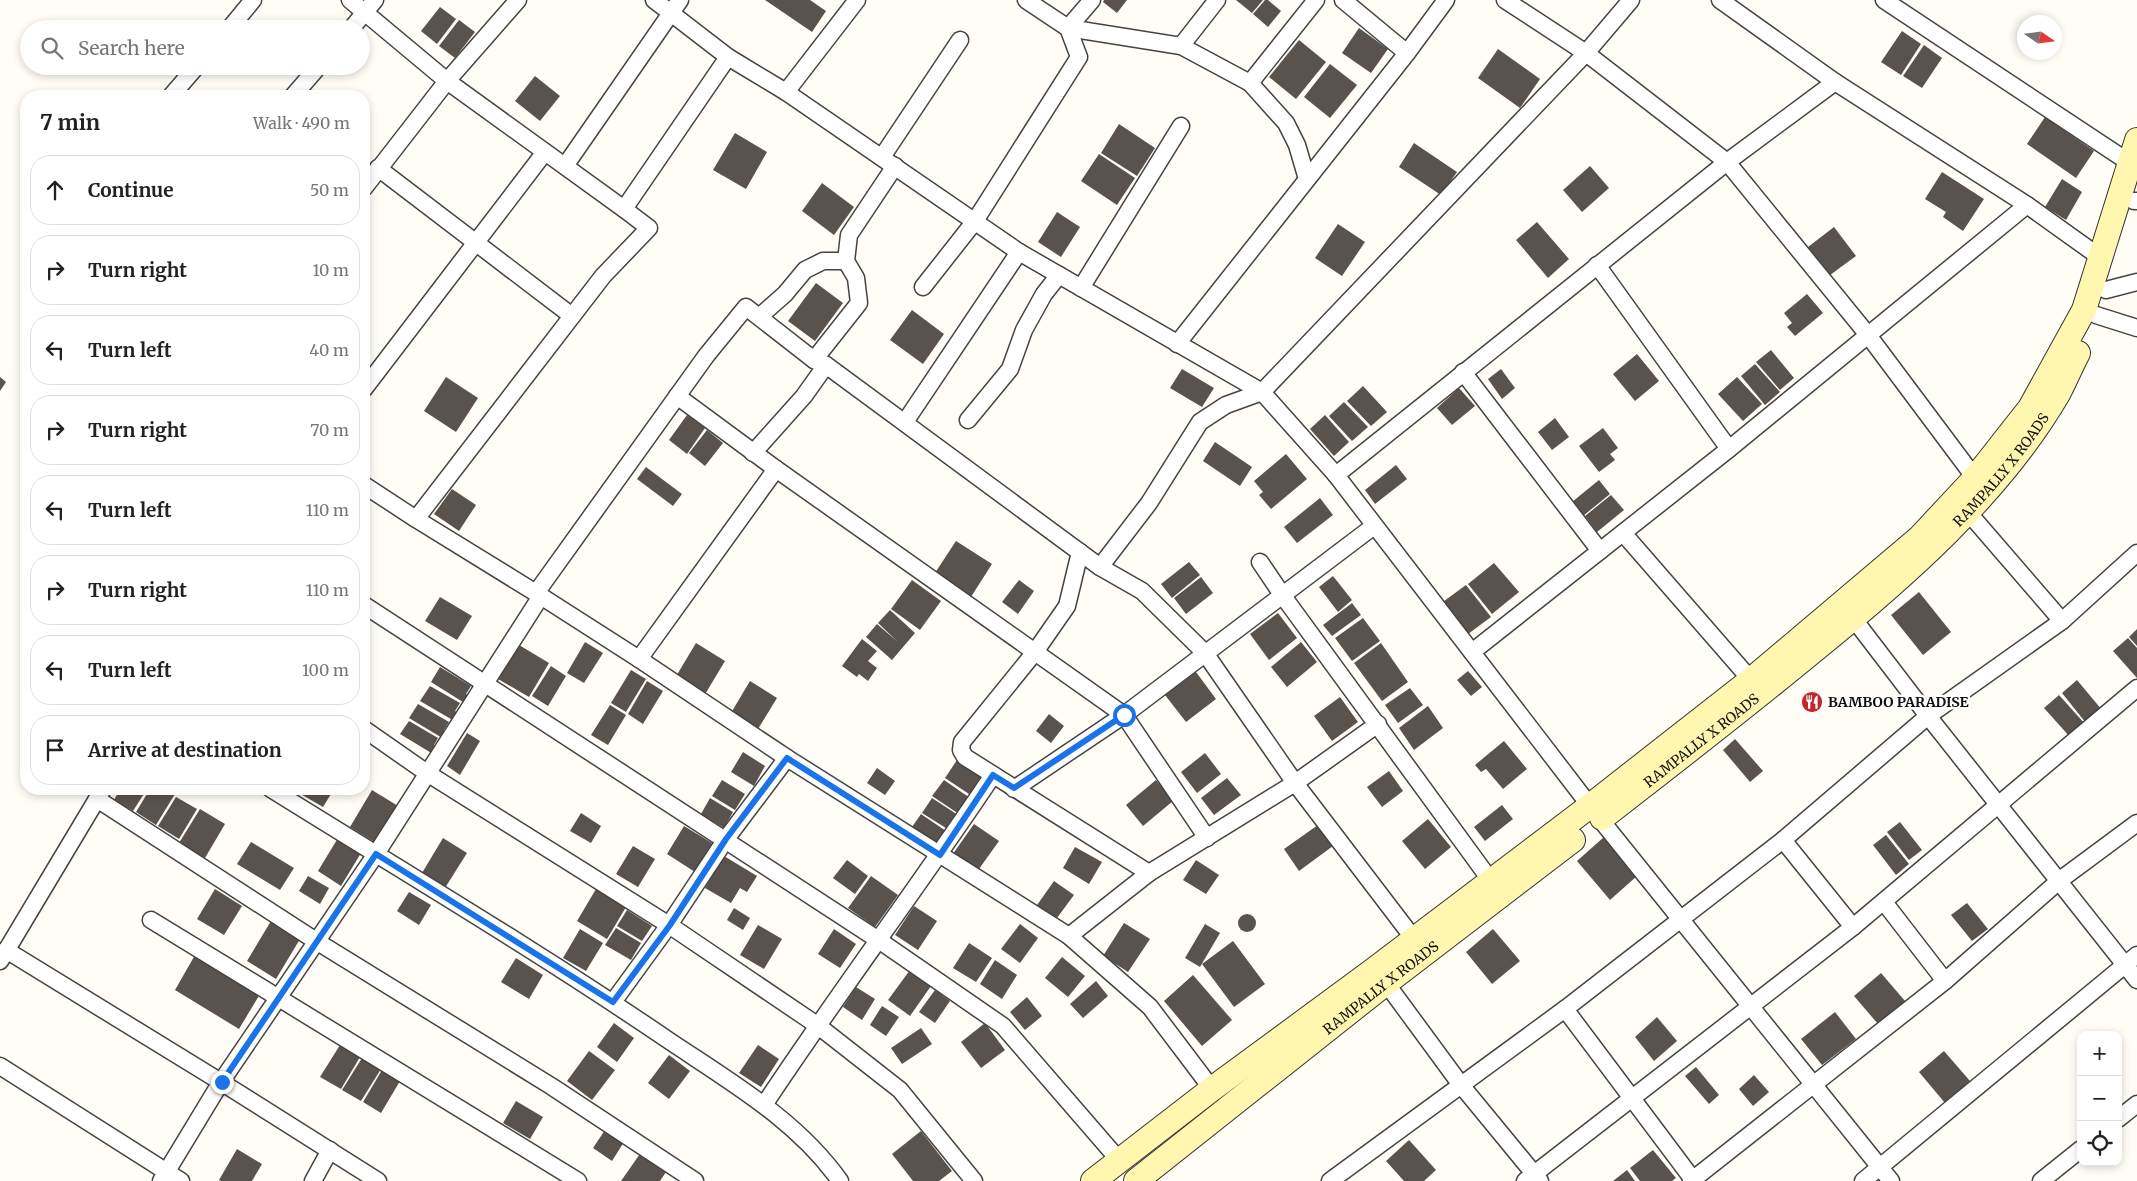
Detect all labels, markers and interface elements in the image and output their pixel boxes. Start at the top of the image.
north arrow [2017,15,2062,60]
search box [20,20,370,75]
icon: search [38,34,66,62]
text: Search here [78,36,185,60]
text: 7 min [40,109,100,136]
text: Walk · 490 m [253,113,350,133]
icon: ahead [41,176,69,204]
text: Continue [88,178,174,202]
text: 50 m [310,180,349,200]
icon: right [41,256,69,284]
text: Turn right [88,258,187,282]
text: 10 m [312,260,349,280]
icon: left [41,336,69,364]
text: Turn left [88,338,172,362]
text: 40 m [309,340,349,360]
street label: RAMPALLY X ROADS [1949,410,2053,531]
icon: right [41,416,69,444]
text: Turn right [88,418,187,442]
text: 70 m [310,420,349,440]
icon: left [41,496,69,524]
text: Turn left [88,498,172,522]
text: 110 m [306,500,349,520]
icon: right [41,576,69,604]
text: Turn right [88,578,187,602]
text: 110 m [306,580,349,600]
icon: left [41,656,69,684]
text: Turn left [88,658,172,682]
text: 100 m [302,660,349,680]
street label: RAMPALLY X ROADS [1640,690,1763,791]
restaurant icon: BAMBOO PARADISE [1800,690,1824,714]
place label: BAMBOO PARADISE [1828,693,1969,711]
route start [1113,704,1136,727]
icon: arrive [41,736,69,764]
text: Arrive at destination [88,738,282,762]
street label: RAMPALLY X ROADS [1319,937,1442,1038]
map controls [2077,1031,2122,1166]
button: + [2077,1031,2122,1076]
route end [211,1071,234,1094]
button: − [2077,1076,2122,1121]
button: locate [2077,1121,2122,1166]

